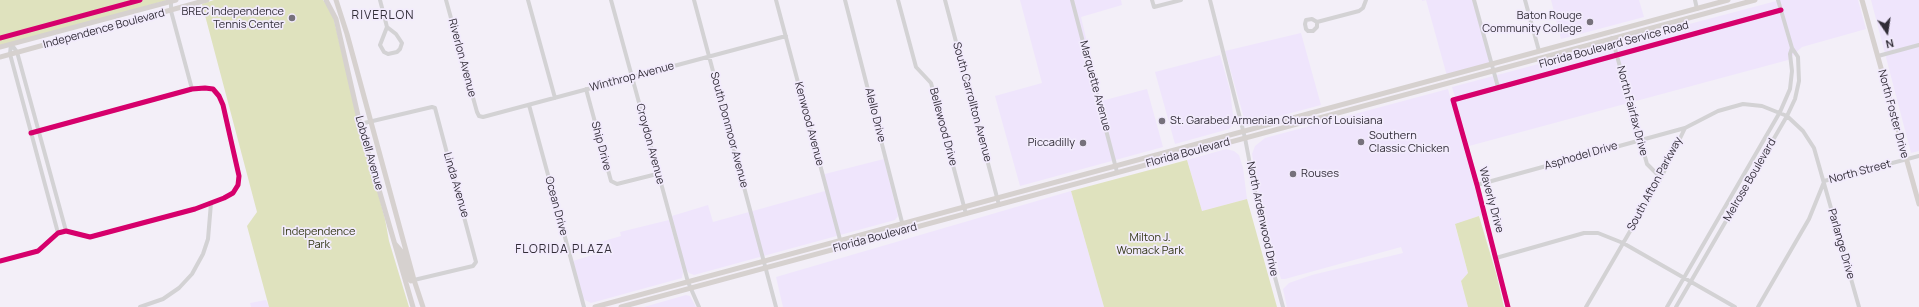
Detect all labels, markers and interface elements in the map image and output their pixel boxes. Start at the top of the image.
place label: BREC Independence Tennis Center [182,5,284,31]
street label: Independence Boulevard [42,6,166,52]
district label: RIVERLON [352,9,414,23]
place label: Baton Rouge Community College [1482,9,1582,35]
north arrow [1867,12,1907,52]
marker: BREC Independence Tennis Center [287,13,297,23]
street label: Riverlon Avenue [445,17,479,99]
marker: Baton Rouge Community College [1585,17,1595,27]
street label: Florida Boulevard Service Road [1538,19,1690,71]
text: N [1884,36,1895,52]
street label: Marquette Avenue [1077,39,1113,133]
street label: South Carrollton Avenue [950,41,994,163]
street label: Winthrop Avenue [588,59,676,95]
street label: North Fairfax Drive [1614,65,1650,157]
street label: North Foster Drive [1875,68,1911,160]
street label: South Donmoor Avenue [707,71,751,189]
street label: Kenwood Avenue [791,81,827,167]
street label: Alello Drive [862,86,888,144]
street label: Bellewood Drive [926,87,960,167]
street label: Croydon Avenue [633,102,667,186]
street label: Lobdell Avenue [352,114,386,192]
place label: St. Garabed Armenian Church of Louisiana [1170,114,1383,128]
marker: St. Garabed Armenian Church of Louisiana [1157,116,1167,126]
street label: Ship Drive [588,120,614,172]
place label: Southern Classic Chicken [1369,129,1449,155]
street label: Florida Boulevard [1145,135,1231,171]
street label: South Afton Parkway [1625,135,1685,233]
place label: Piccadilly [1028,136,1075,150]
street label: Melrose Boulevard [1721,136,1779,224]
marker: Southern Classic Chicken [1356,137,1366,147]
marker: Piccadilly [1078,138,1088,148]
street label: Asphodel Drive [1543,139,1619,173]
street label: Linda Avenue [440,151,472,219]
street label: North Street [1828,157,1892,187]
street label: North Ardenwood Drive [1243,160,1281,278]
street label: Waverly Drive [1476,166,1506,234]
place label: Rouses [1301,167,1339,181]
marker: Rouses [1288,169,1298,179]
street label: Ocean Drive [542,175,570,237]
street label: Parlange Drive [1825,207,1857,281]
street label: Florida Boulevard [832,220,918,256]
park label: Independence Park [283,225,355,251]
park label: Milton J. Womack Park [1116,231,1184,257]
district label: FLORIDA PLAZA [515,243,613,257]

